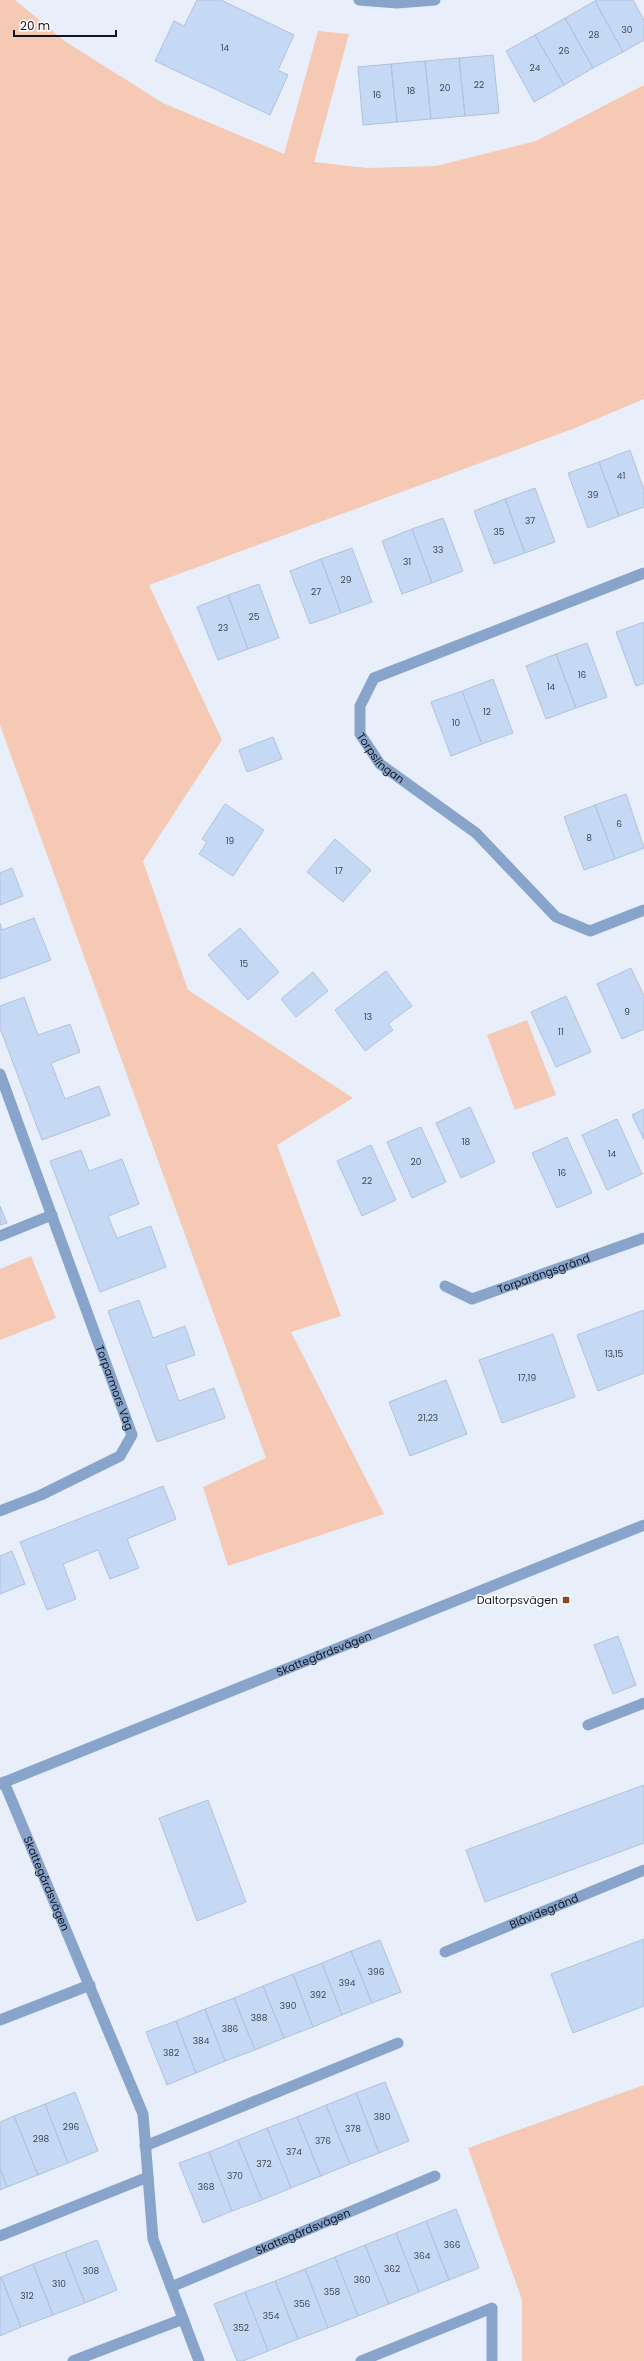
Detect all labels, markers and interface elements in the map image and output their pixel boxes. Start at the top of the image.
scale bar [14,12,116,38]
text: 20 m [20,17,50,34]
house number: 30 [622,24,633,36]
house number: 28 [589,29,600,41]
house number: 14 [221,42,230,54]
house number: 26 [559,45,570,57]
house number: 24 [530,62,541,74]
house number: 22 [474,79,484,91]
house number: 20 [440,82,451,94]
house number: 18 [407,85,416,97]
house number: 16 [373,89,382,101]
house number: 41 [617,470,625,482]
house number: 39 [588,489,599,501]
house number: 37 [525,515,535,527]
house number: 35 [494,526,505,538]
house number: 33 [433,544,443,556]
house number: 31 [403,556,411,568]
house number: 29 [341,574,352,586]
house number: 27 [311,586,321,598]
house number: 25 [249,611,260,623]
house number: 23 [218,622,228,634]
house number: 16 [578,669,587,681]
house number: 14 [547,681,556,693]
house number: 12 [483,706,491,718]
house number: 10 [452,717,461,729]
street label: Torpslingan [353,729,408,787]
house number: 6 [616,818,622,830]
house number: 8 [586,832,592,844]
house number: 19 [226,835,235,847]
house number: 17 [335,865,343,877]
house number: 15 [240,958,249,970]
house number: 9 [624,1006,630,1018]
house number: 13 [364,1011,372,1023]
house number: 11 [558,1026,564,1038]
house number: 18 [462,1136,471,1148]
house number: 14 [608,1148,617,1160]
house number: 20 [411,1156,422,1168]
house number: 16 [558,1167,567,1179]
house number: 22 [362,1175,372,1187]
street label: Torparängsgränd [495,1250,592,1297]
street label: Torparmors Väg [92,1343,138,1433]
house number: 13,15 [605,1348,624,1360]
house number: 17,19 [518,1372,536,1384]
house number: 21,23 [418,1412,438,1424]
place label: Daltorpsvägen [477,1592,558,1608]
marker: Daltorpsvägen [561,1595,571,1605]
street label: Skattegårdsvägen [274,1627,374,1680]
street label: Skattegårdsvägen [19,1834,73,1933]
street label: Blåvidegränd [507,1890,581,1933]
house number: 396 [368,1966,385,1978]
house number: 394 [339,1977,356,1989]
house number: 392 [310,1989,326,2001]
house number: 390 [280,2000,297,2012]
house number: 388 [251,2012,268,2024]
house number: 386 [222,2023,239,2035]
house number: 384 [193,2035,210,2047]
house number: 382 [163,2047,179,2059]
house number: 380 [374,2111,391,2123]
house number: 296 [63,2121,80,2133]
house number: 378 [345,2123,361,2135]
house number: 298 [33,2133,50,2145]
house number: 376 [315,2135,331,2147]
house number: 374 [286,2146,302,2158]
house number: 372 [256,2158,272,2170]
house number: 370 [227,2170,243,2182]
house number: 368 [198,2181,215,2193]
street label: Skattegårdsvägen [253,2205,353,2259]
house number: 366 [444,2239,461,2251]
house number: 364 [414,2250,431,2262]
house number: 362 [384,2263,400,2275]
house number: 308 [83,2265,100,2277]
house number: 360 [354,2274,371,2286]
house number: 310 [52,2278,66,2290]
house number: 358 [324,2286,341,2298]
house number: 312 [20,2290,34,2302]
house number: 356 [294,2298,311,2310]
house number: 354 [263,2310,280,2322]
house number: 352 [233,2322,249,2334]

